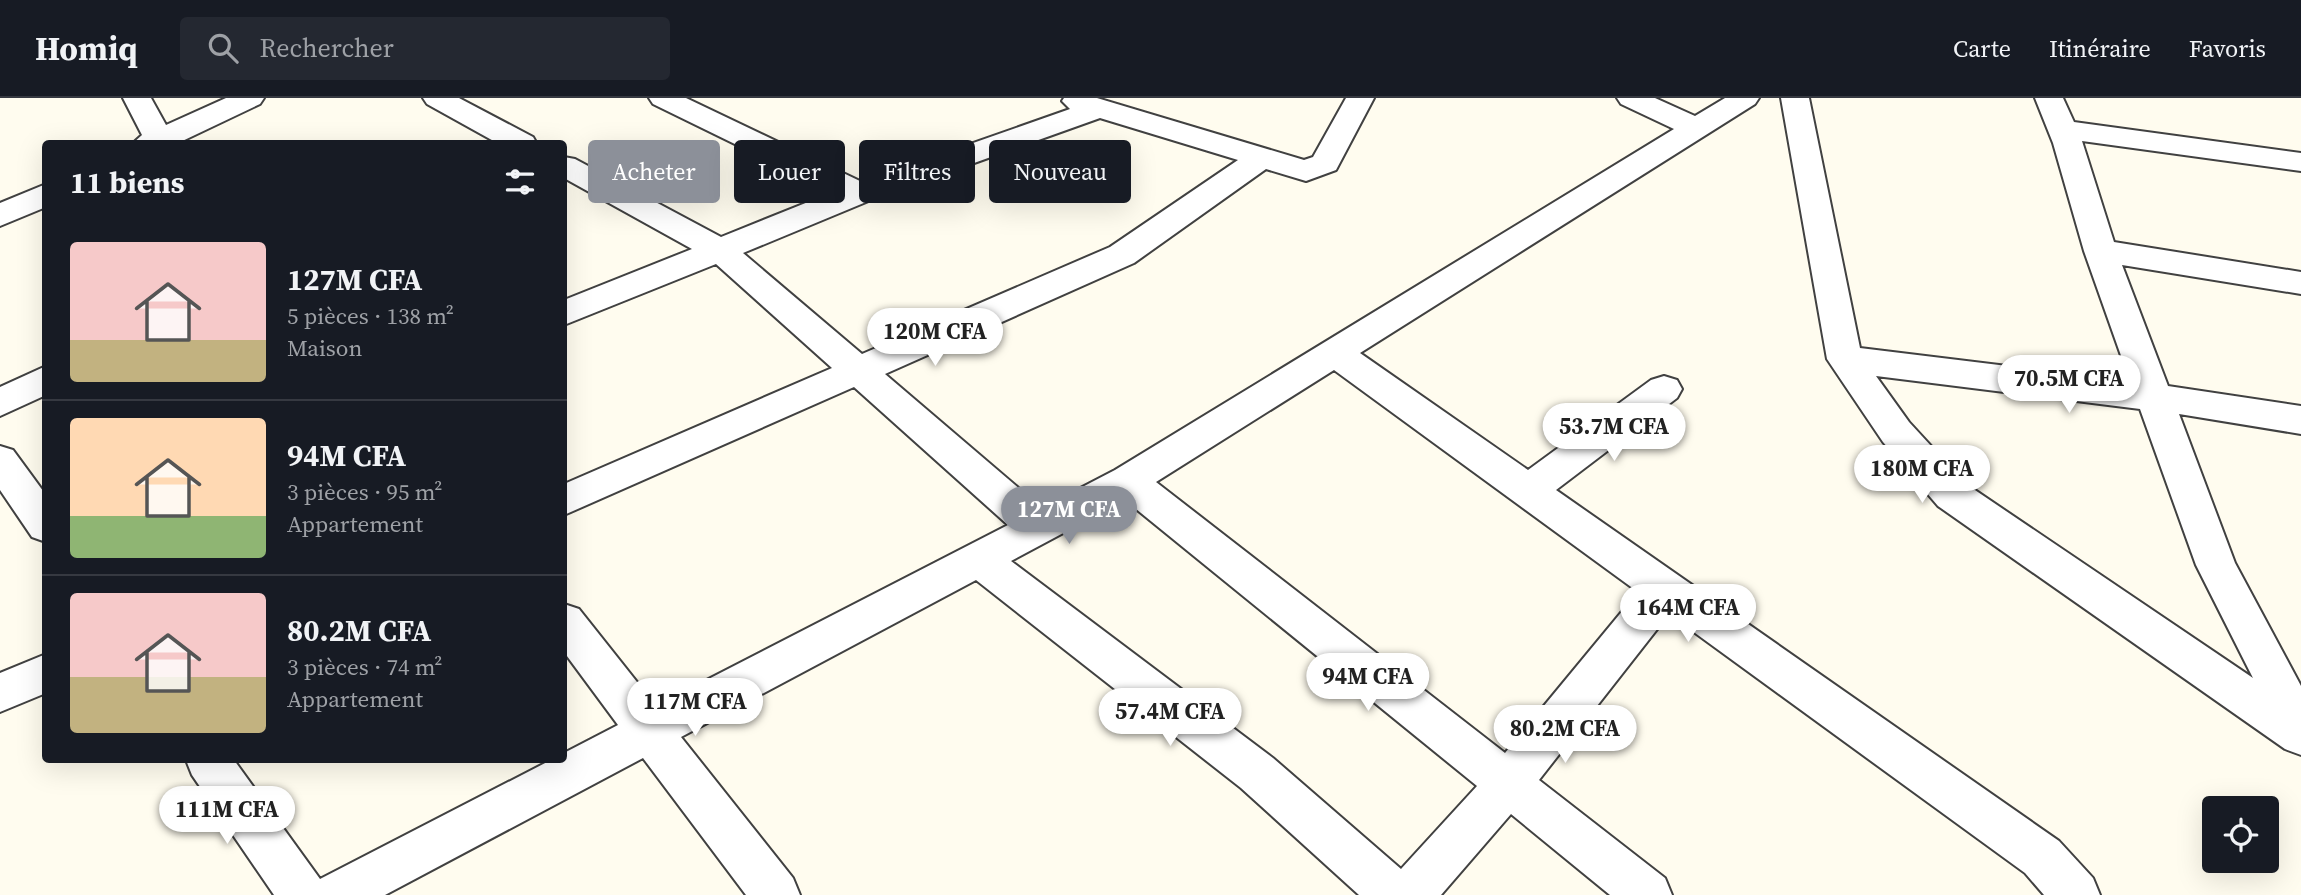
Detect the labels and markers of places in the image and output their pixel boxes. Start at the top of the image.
pin: 120M CFA [863,308,1007,368]
pin: 70.5M CFA [1989,356,2149,415]
pin: 53.7M CFA [1534,404,1694,463]
pin: 180M CFA [1850,446,1994,505]
pin: 127M CFA [997,486,1141,546]
pin: 164M CFA [1616,584,1760,644]
pin: 94M CFA [1303,654,1433,713]
pin: 117M CFA [623,678,767,738]
pin: 57.4M CFA [1090,688,1250,748]
pin: 80.2M CFA [1485,706,1645,765]
pin: 111M CFA [155,786,299,846]

